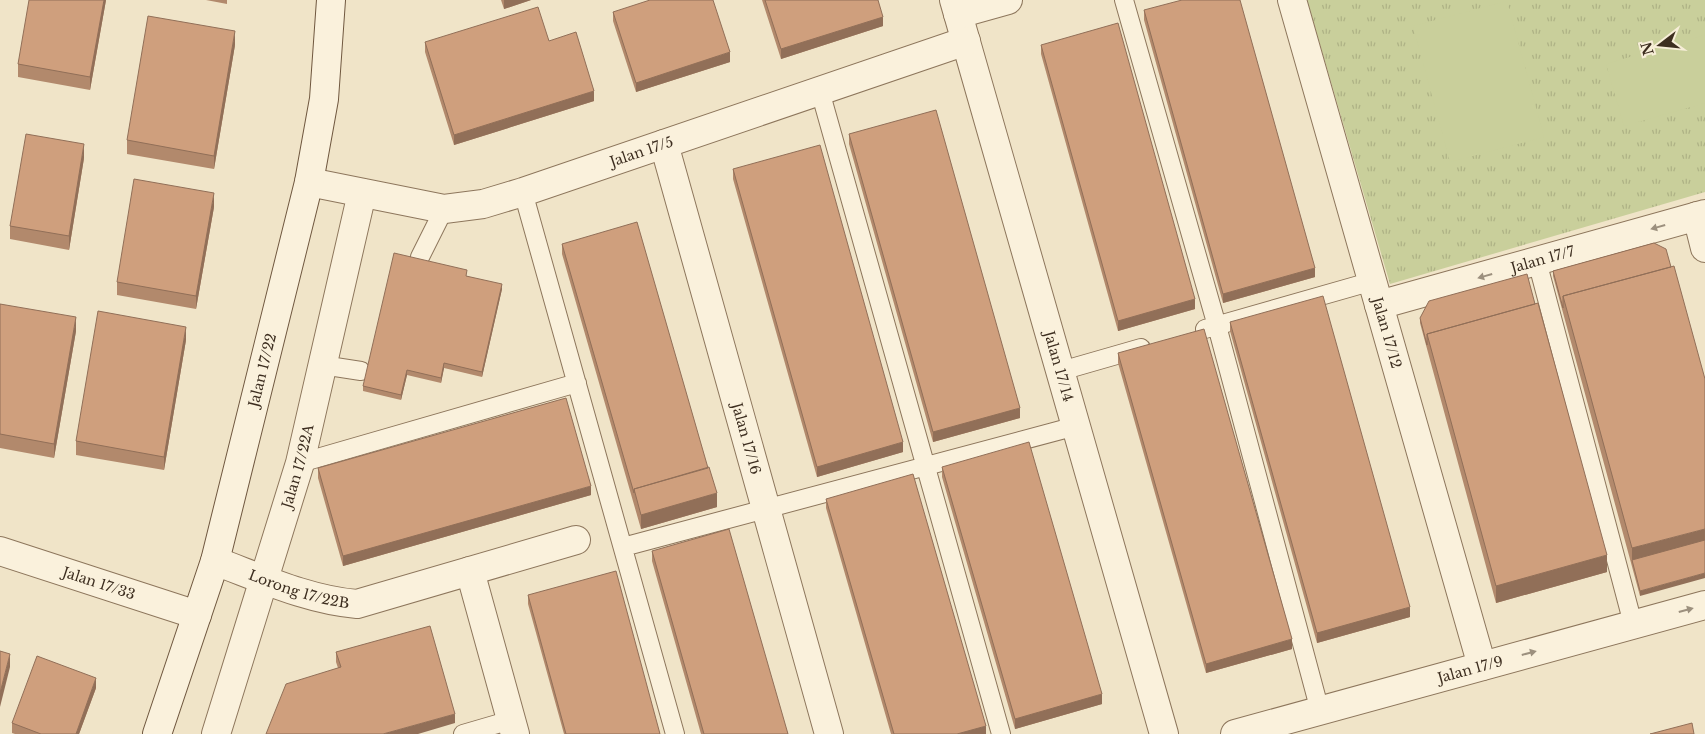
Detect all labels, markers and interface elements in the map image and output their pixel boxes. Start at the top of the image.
north arrow [1635,20,1685,70]
text: N [1637,40,1658,57]
street label: Jalan 17/5 [606,132,676,171]
one-way arrow [1650,224,1665,232]
street label: Jalan 17/7 [1507,242,1578,277]
one-way arrow [1477,272,1492,280]
street label: Jalan 17/12 [1368,293,1406,370]
street label: Jalan 17/14 [1040,327,1077,404]
street label: Jalan 17/22 [244,331,280,411]
street label: Jalan 17/16 [727,399,765,477]
street label: Jalan 17/22A [277,422,318,512]
street label: Jalan 17/33 [58,562,138,603]
street label: Lorong 17/22B [246,566,351,612]
one-way arrow [1678,606,1693,614]
one-way arrow [1521,649,1536,657]
street label: Jalan 17/9 [1434,652,1505,688]

